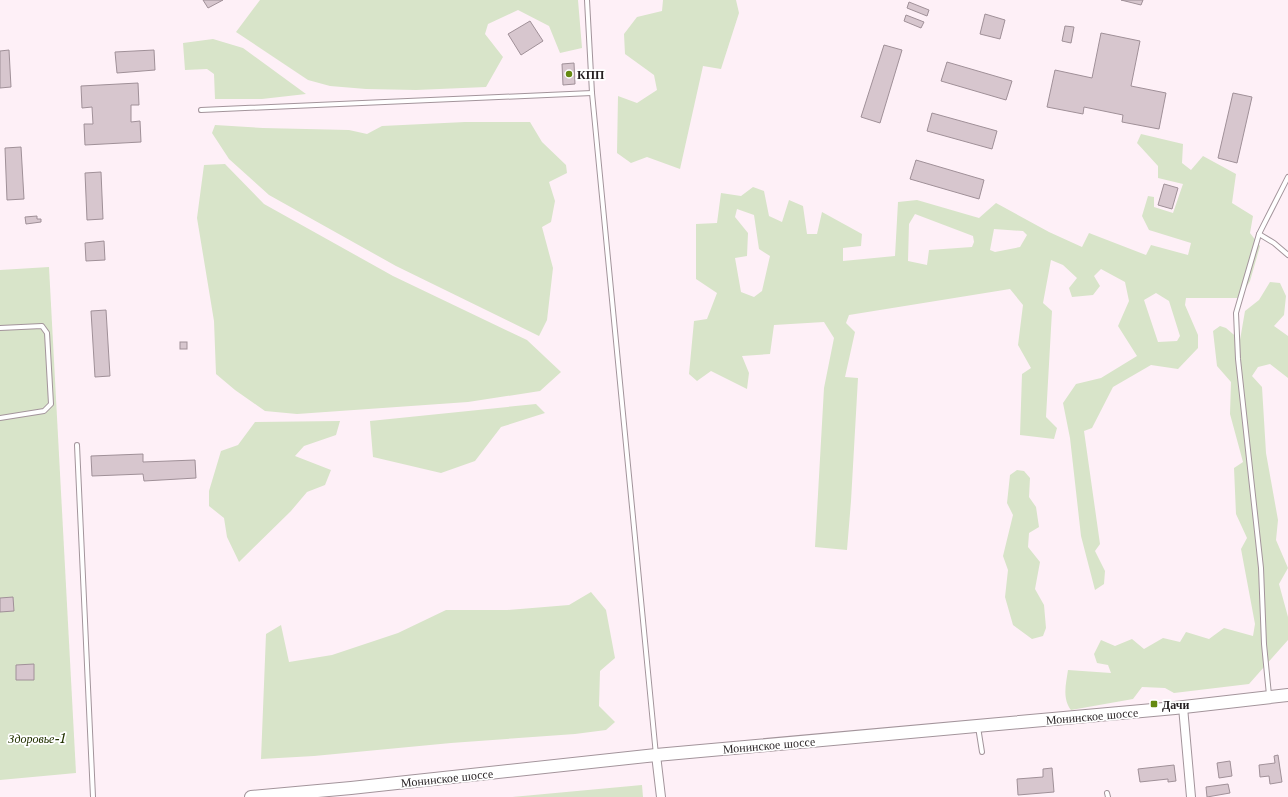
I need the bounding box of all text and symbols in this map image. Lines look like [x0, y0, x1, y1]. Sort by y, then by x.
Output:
place label: КПП [577, 67, 605, 82]
marker: КПП [564, 69, 574, 79]
place label: Дачи [1162, 697, 1190, 712]
marker: Дачи [1149, 699, 1159, 709]
street label: Монинское шоссе [1045, 704, 1139, 728]
park label: Здоровье-1 [8, 731, 66, 746]
street label: Монинское шоссе [722, 733, 816, 757]
street label: Монинское шоссе [400, 766, 494, 790]

